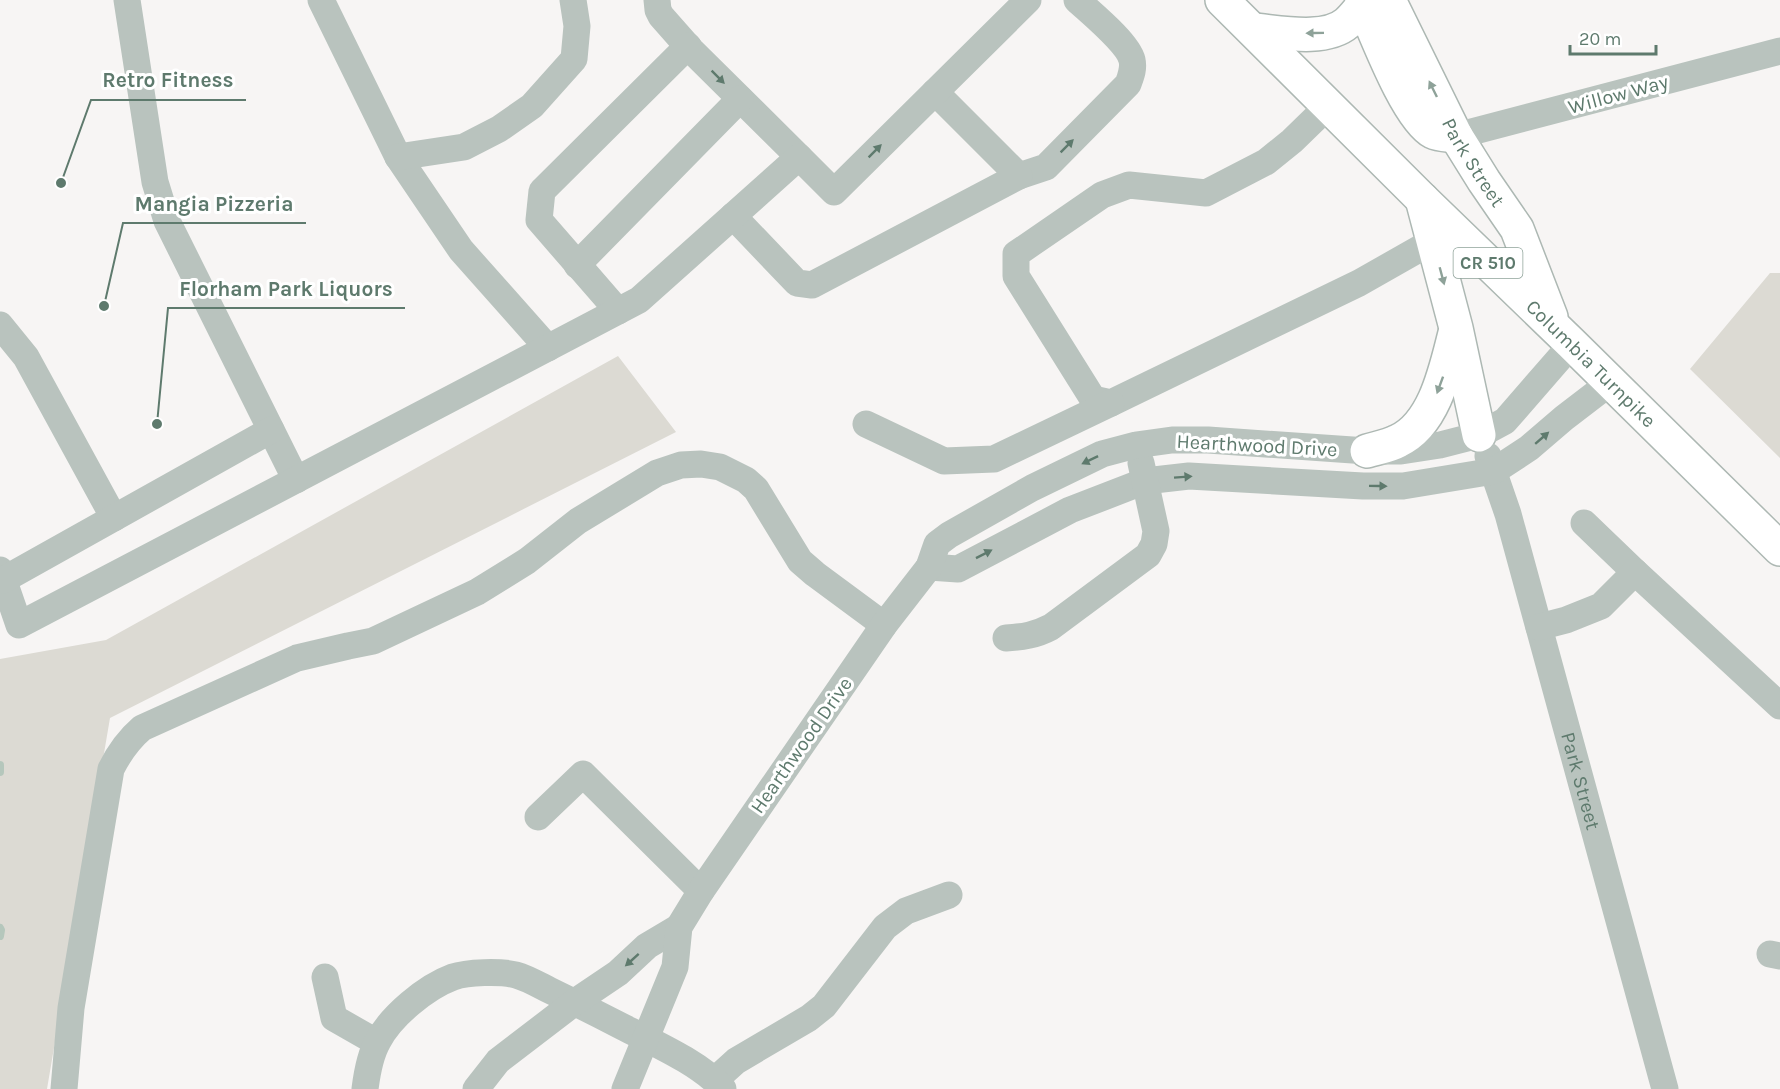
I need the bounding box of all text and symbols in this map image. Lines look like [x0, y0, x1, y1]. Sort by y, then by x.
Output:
scale bar [1570, 18, 1656, 56]
text: 20 m [1579, 28, 1621, 50]
one-way arrow [1306, 29, 1325, 38]
callout: Retro Fitness [91, 61, 246, 100]
text: Retro Fitness [102, 68, 234, 92]
one-way arrow [711, 70, 725, 84]
street label: Willow Way [1566, 70, 1671, 119]
one-way arrow [1428, 81, 1437, 98]
street label: Park Street [1437, 114, 1510, 212]
one-way arrow [1059, 139, 1073, 153]
one-way arrow [868, 145, 882, 159]
callout: Mangia Pizzeria [123, 184, 306, 223]
text: Mangia Pizzeria [135, 192, 293, 216]
road number: CR 510 [1454, 248, 1522, 278]
one-way arrow [1438, 267, 1448, 285]
callout: Florham Park Liquors [168, 269, 405, 308]
text: Florham Park Liquors [179, 277, 393, 302]
street label: Columbia Turnpike [1521, 295, 1661, 432]
one-way arrow [1435, 376, 1445, 394]
street label: Hearthwood Drive [1176, 430, 1338, 461]
one-way arrow [1534, 431, 1550, 444]
one-way arrow [1081, 455, 1098, 464]
one-way arrow [1174, 472, 1193, 482]
one-way arrow [1369, 481, 1388, 491]
one-way arrow [975, 549, 992, 559]
street label: Hearthwood Drive [746, 673, 857, 818]
street label: Park Street [1556, 730, 1605, 833]
one-way arrow [625, 953, 639, 967]

